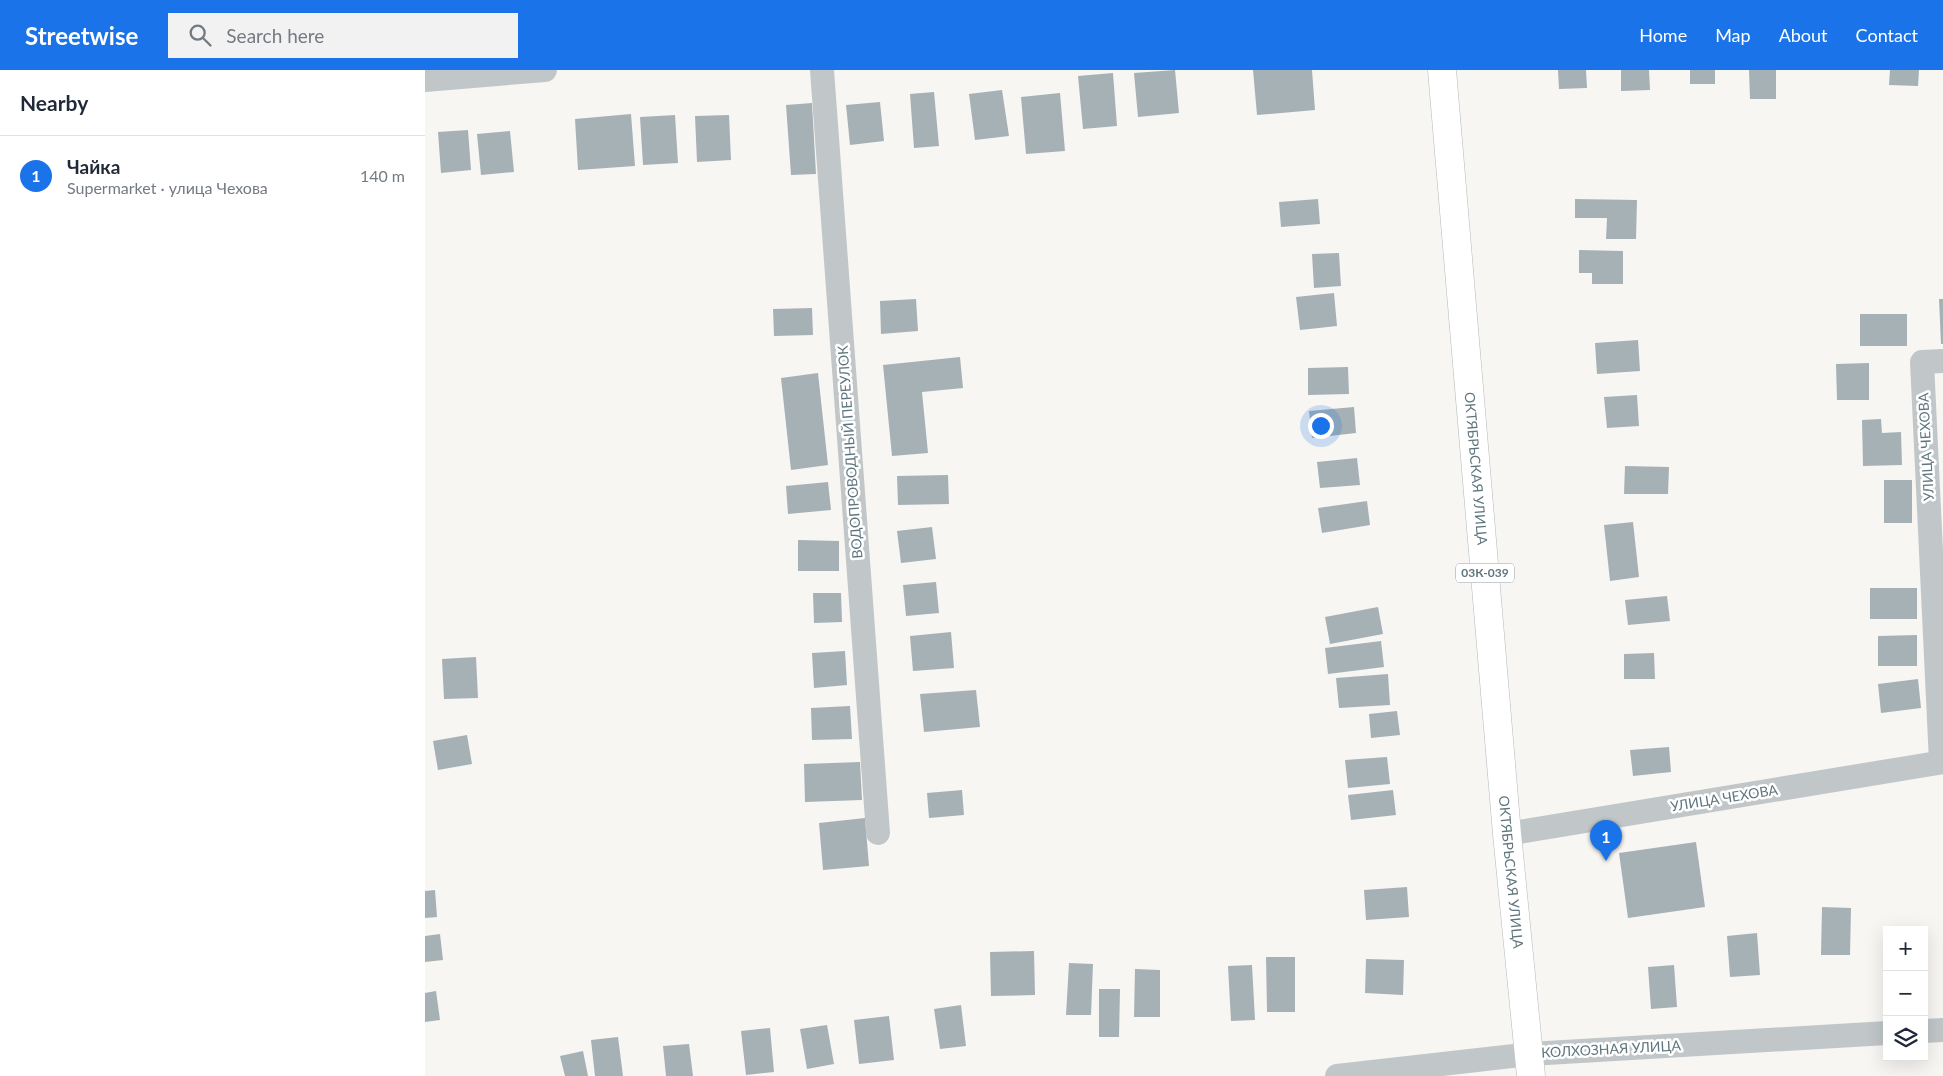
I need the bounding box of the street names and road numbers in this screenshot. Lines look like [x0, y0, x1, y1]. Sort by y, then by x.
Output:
street label: ВОДОПРОВОДНЫЙ ПЕРЕУЛОК [834, 344, 865, 559]
street label: ОКТЯБРЬСКАЯ УЛИЦА [1461, 391, 1491, 546]
street label: УЛИЦА ЧЕХОВА [1914, 392, 1937, 502]
road number: 03К-039 [1456, 563, 1514, 582]
street label: УЛИЦА ЧЕХОВА [1669, 781, 1779, 814]
street label: ОКТЯБРЬСКАЯ УЛИЦА [1496, 795, 1527, 950]
street label: КОЛХОЗНАЯ УЛИЦА [1541, 1036, 1682, 1061]

